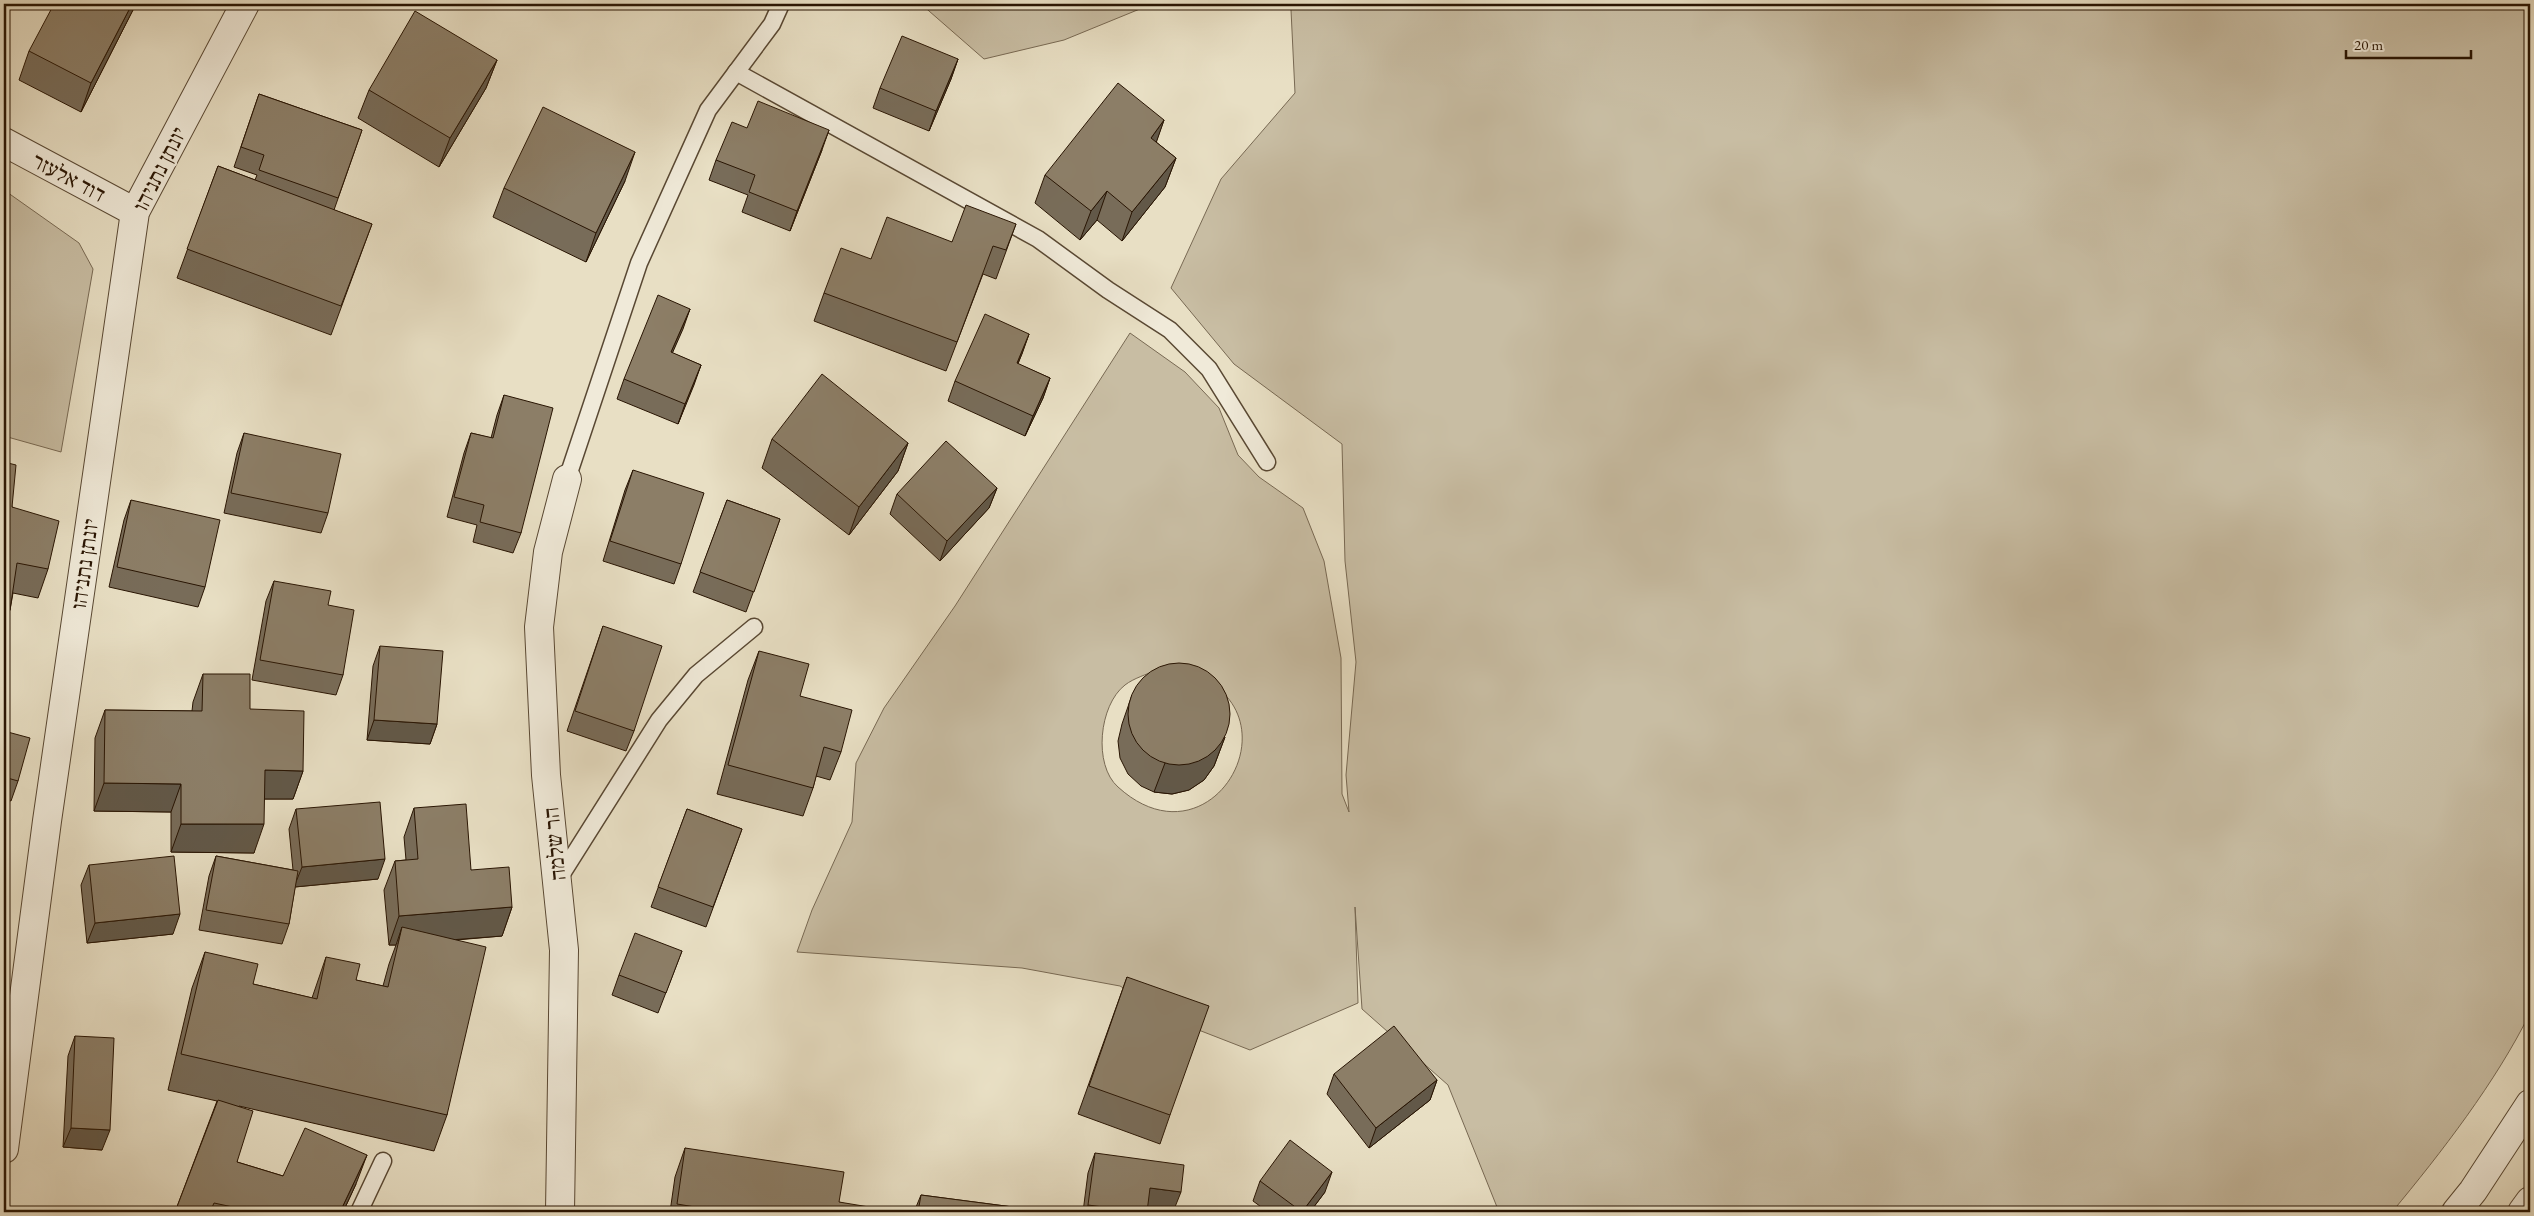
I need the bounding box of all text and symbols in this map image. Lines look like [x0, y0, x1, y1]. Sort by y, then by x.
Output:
scale bar [2346, 28, 2472, 60]
text: 20 m [2354, 35, 2383, 54]
street label: יונתן נתניהו [126, 122, 193, 217]
street label: דוד אלעזר [27, 146, 111, 209]
street label: יונתן נתניהו [64, 517, 105, 611]
street label: הר שלמה [536, 806, 573, 882]

